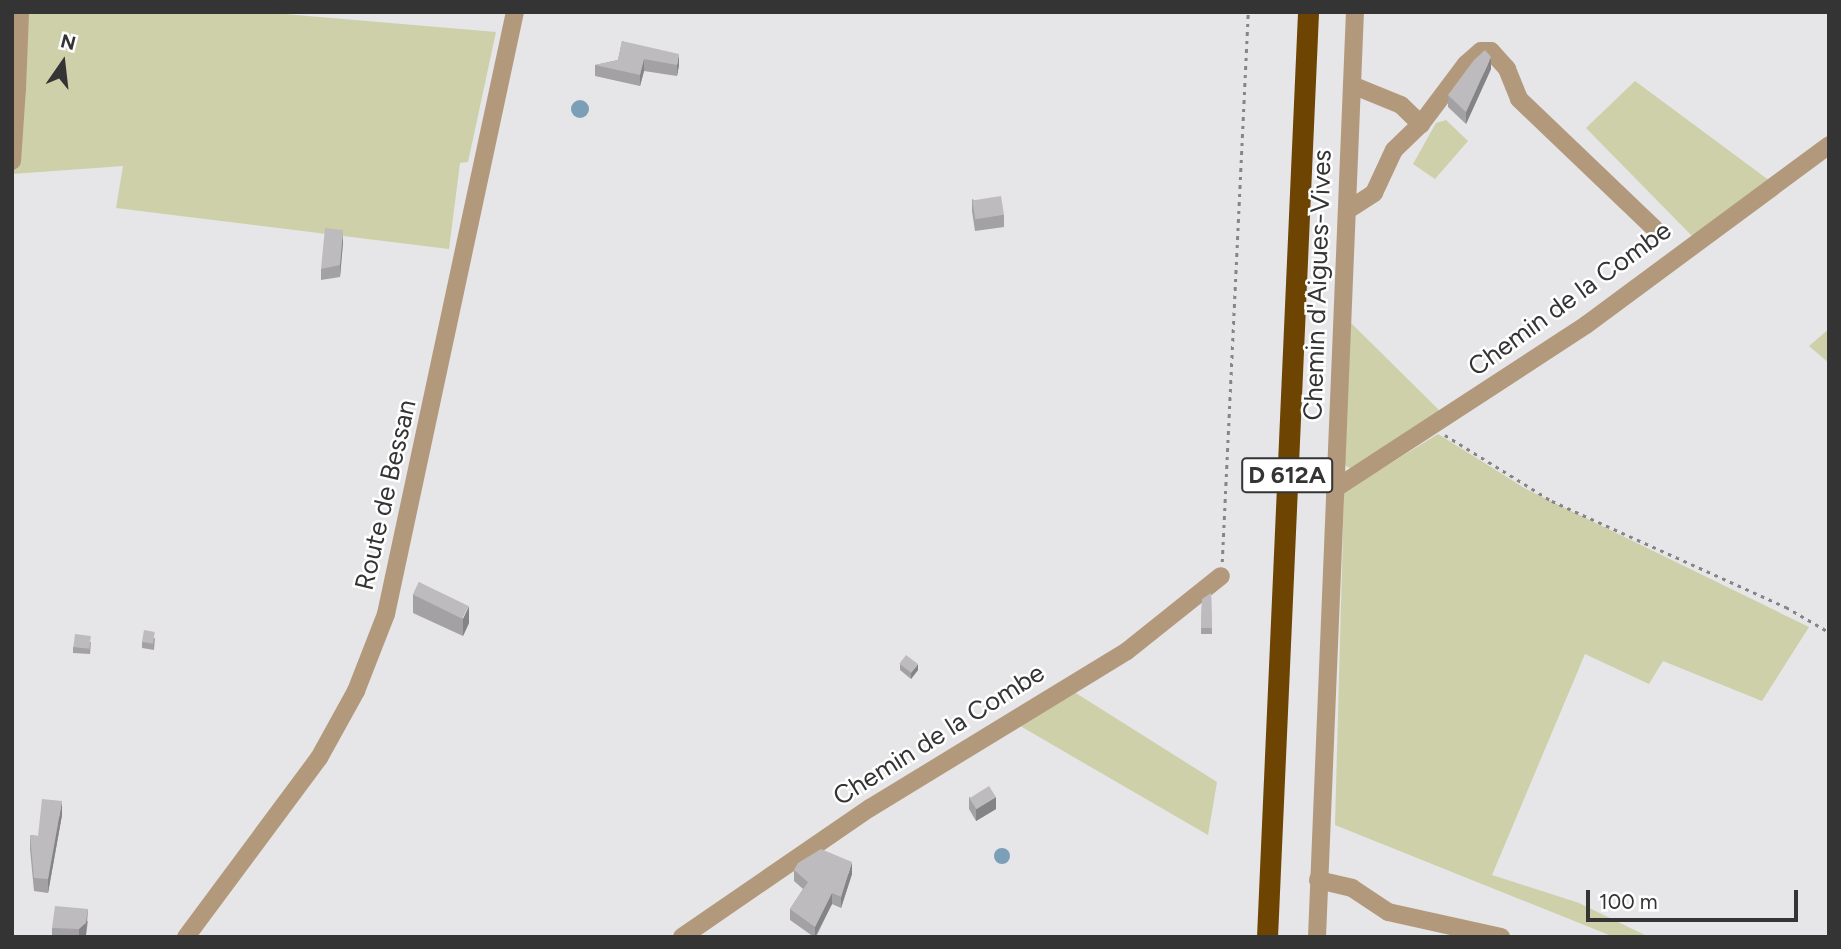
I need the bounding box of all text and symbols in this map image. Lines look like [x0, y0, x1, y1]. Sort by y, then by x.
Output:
north arrow [28, 28, 98, 98]
text: N [58, 29, 78, 55]
street label: Chemin d'Aigues-Vives [1298, 149, 1338, 421]
street label: Chemin de la Combe [1462, 215, 1678, 383]
street label: Route de Bessan [349, 397, 423, 593]
road number: D 612A [1240, 454, 1334, 496]
street label: Chemin de la Combe [828, 657, 1050, 813]
scale bar [1589, 876, 1801, 920]
text: 100 m [1599, 889, 1658, 914]

